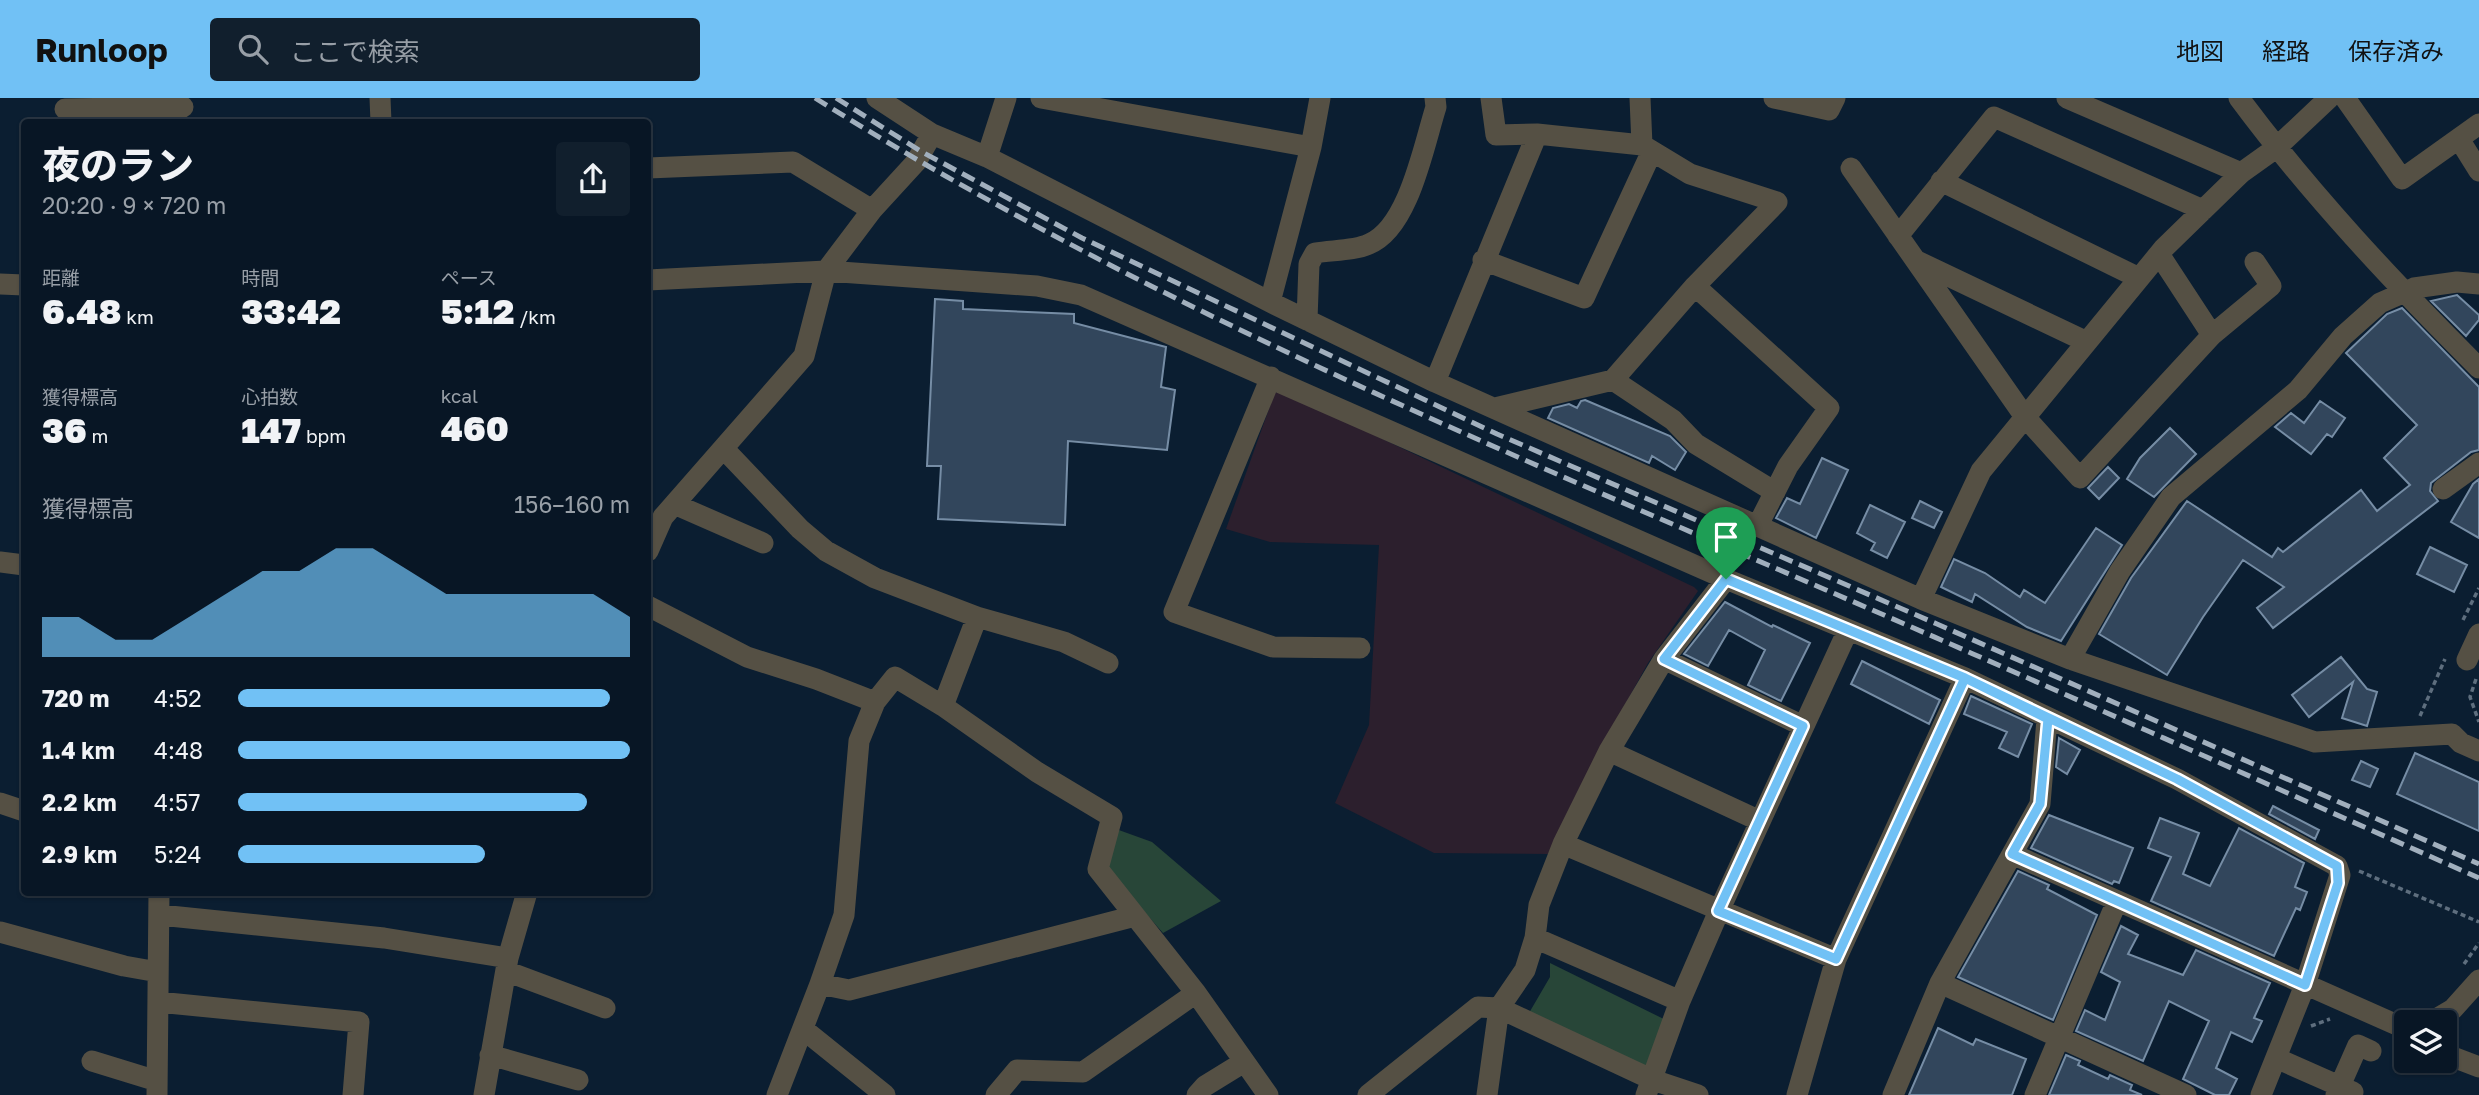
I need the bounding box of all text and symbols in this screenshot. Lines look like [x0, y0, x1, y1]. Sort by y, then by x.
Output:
search box [210, 18, 700, 81]
text: Runloop [35, 30, 168, 69]
icon: search [234, 30, 272, 68]
text: ここで検索 [290, 36, 420, 67]
text: 地図 [2176, 36, 2224, 65]
text: 経路 [2262, 36, 2310, 65]
text: 保存済み [2348, 36, 2444, 65]
text: 夜のラン [42, 142, 194, 187]
button: share [556, 142, 630, 216]
text: 20:20 · 9 × 720 m [42, 191, 226, 219]
text: 距離 [42, 266, 80, 289]
text: 時間 [241, 266, 279, 289]
text: ペース [441, 266, 497, 289]
text: 6.48 [42, 290, 121, 332]
text: 33:42 [241, 290, 341, 332]
text: 5:12 [441, 290, 514, 332]
text: km [121, 305, 154, 328]
text: /km [514, 305, 556, 328]
text: kcal [441, 384, 478, 407]
text: 獲得標高 [42, 385, 118, 408]
text: 心拍数 [241, 385, 298, 408]
text: 460 [441, 407, 509, 449]
text: 36 [42, 409, 87, 451]
text: 147 [241, 409, 301, 451]
text: m [87, 424, 108, 447]
text: bpm [301, 424, 346, 447]
text: 156–160 m [514, 490, 630, 518]
text: 獲得標高 [42, 494, 134, 522]
pin [1696, 507, 1756, 579]
icon: arrive [1707, 518, 1745, 556]
text: 720 m [42, 684, 109, 712]
text: 4:52 [154, 684, 202, 712]
text: 1.4 km [42, 736, 115, 764]
text: 4:48 [154, 736, 203, 764]
text: 2.2 km [42, 788, 117, 816]
text: 4:57 [154, 788, 200, 816]
text: 2.9 km [42, 840, 117, 868]
text: 5:24 [154, 840, 202, 868]
map controls [2394, 1010, 2457, 1073]
button: layers [2394, 1010, 2457, 1073]

